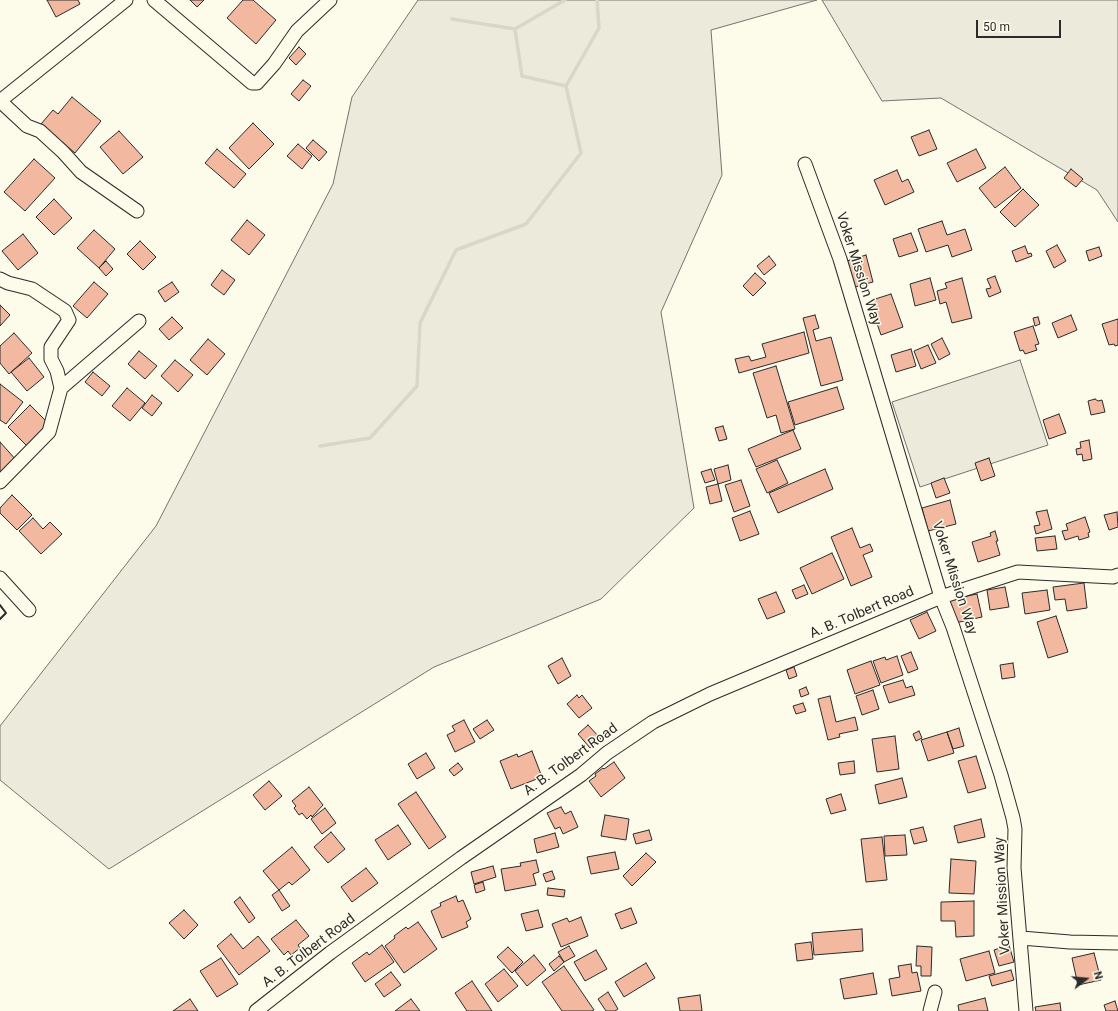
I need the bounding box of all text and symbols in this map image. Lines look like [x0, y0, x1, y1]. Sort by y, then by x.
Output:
scale bar [978, 12, 1063, 38]
text: 50 m [983, 20, 1010, 34]
street label: Voker Mission Way [832, 210, 884, 328]
street label: Voker Mission Way [928, 519, 980, 637]
street label: A. B. Tolbert Road [807, 583, 917, 643]
street label: A. B. Tolbert Road [521, 720, 621, 800]
street label: Voker Mission Way [992, 837, 1014, 955]
street label: A. B. Tolbert Road [259, 911, 359, 991]
north arrow [1066, 959, 1106, 999]
text: N [1091, 970, 1105, 981]

